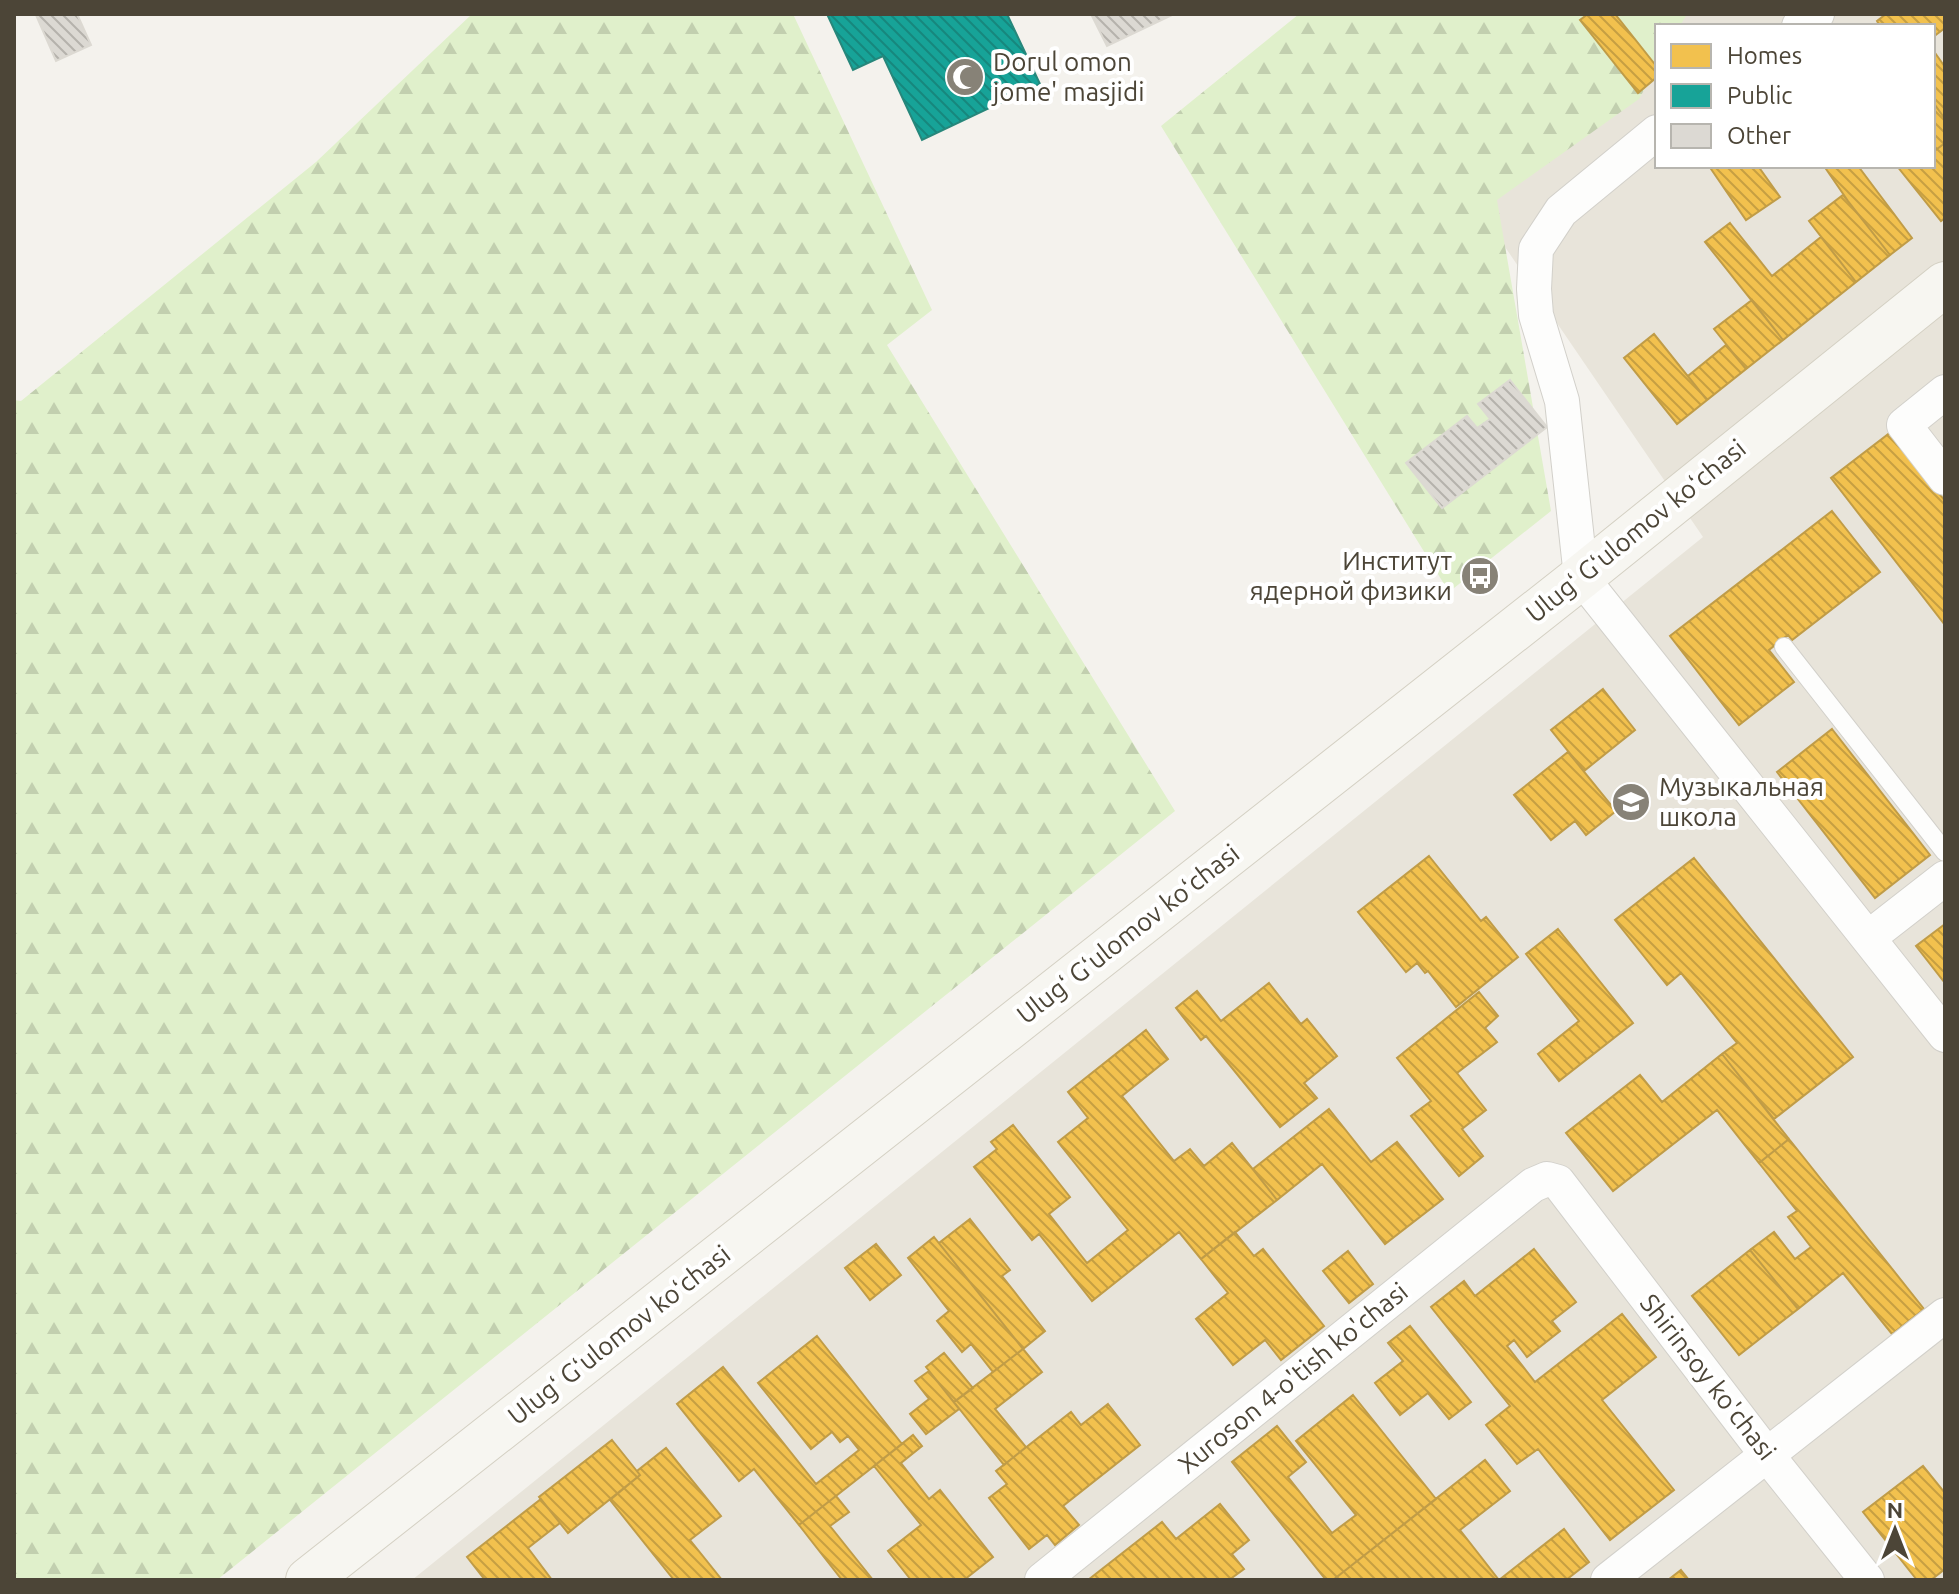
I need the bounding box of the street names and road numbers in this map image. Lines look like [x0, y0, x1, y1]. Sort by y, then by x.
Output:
street label: Ulugʻ Gʻulomov koʻchasi [1520, 433, 1751, 628]
street label: Ulugʻ Gʻulomov koʻchasi [1011, 838, 1244, 1029]
street label: Ulugʻ Gʻulomov koʻchasi [502, 1239, 735, 1430]
street label: Xuroson 4-o'tish ko'chasi [1172, 1276, 1413, 1479]
street label: Shirinsoy ko'chasi [1635, 1288, 1782, 1465]

